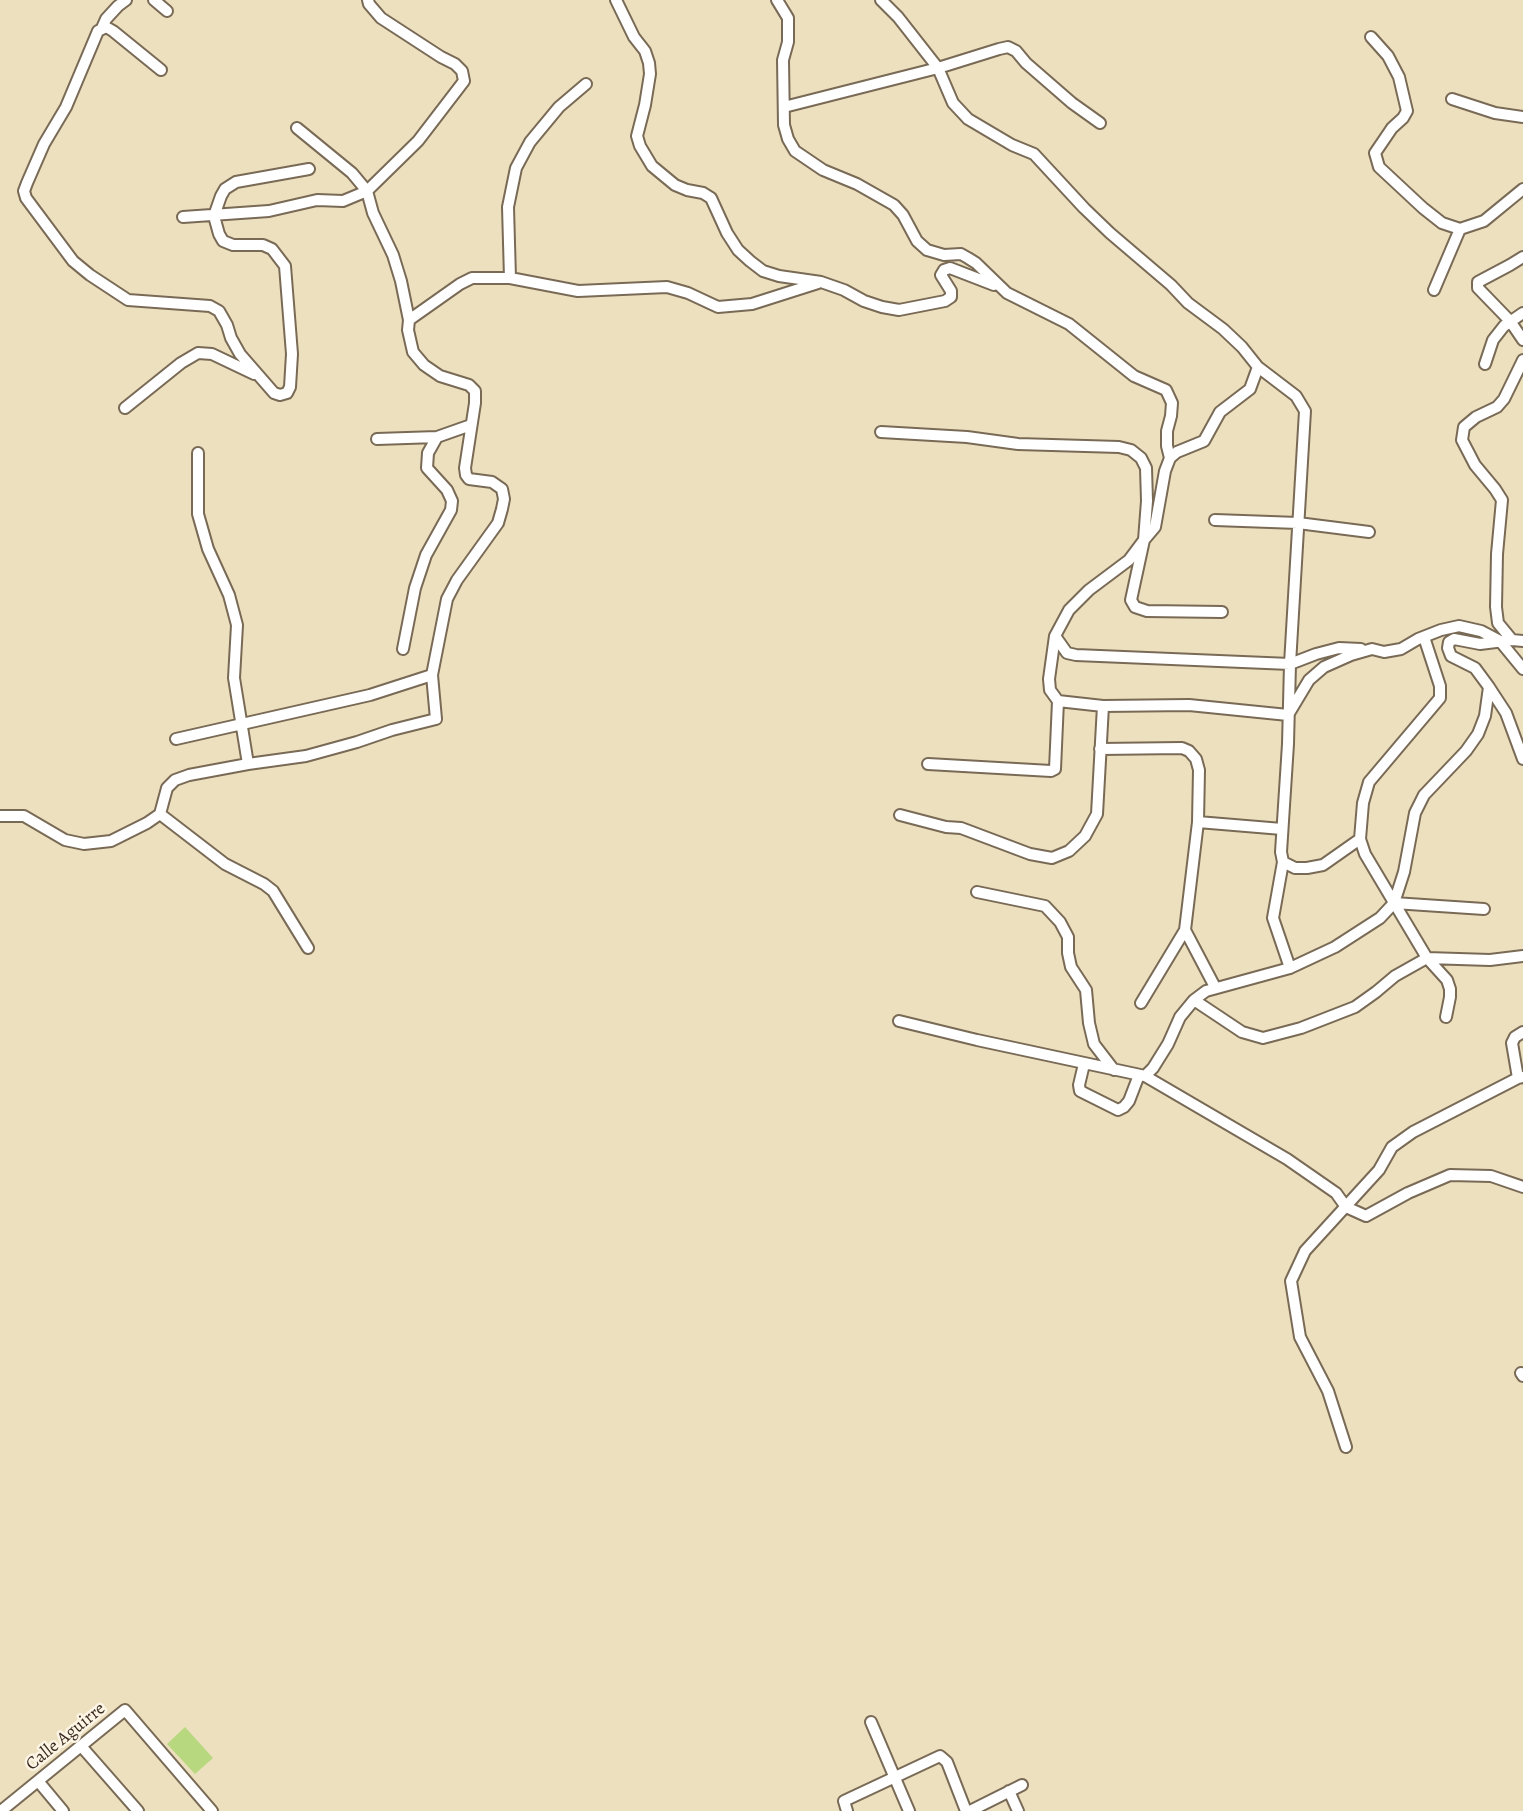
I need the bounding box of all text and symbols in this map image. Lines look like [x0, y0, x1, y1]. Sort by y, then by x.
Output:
street label: Calle Aguirre [22, 1698, 110, 1776]

